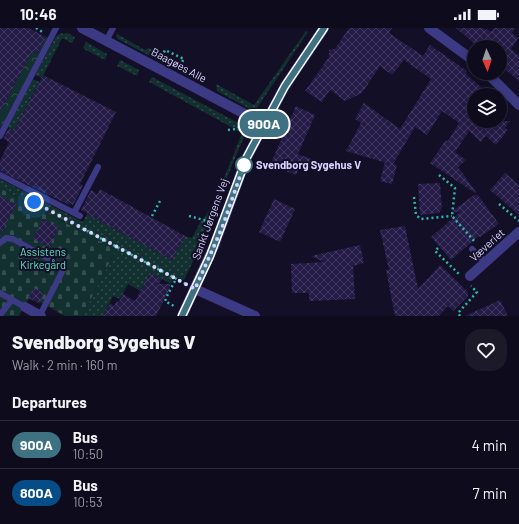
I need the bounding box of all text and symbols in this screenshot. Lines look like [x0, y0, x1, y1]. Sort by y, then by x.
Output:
text: 10:46 [20, 5, 56, 23]
north arrow [467, 40, 507, 80]
map controls [467, 40, 507, 128]
street label: Baagøes Alle [149, 45, 209, 85]
button: layers [467, 88, 507, 128]
line badge: 900A [236, 111, 292, 137]
text: 900A [248, 115, 280, 132]
marker: Svendborg Sygehus V [235, 156, 253, 174]
place label: Svendborg Sygehus V [256, 158, 361, 171]
street label: Sankt Jørgens Vej [189, 177, 230, 261]
your location [24, 192, 44, 212]
street label: Væveriet [467, 226, 507, 264]
park label: Assistens Kirkegård [20, 245, 66, 271]
button: heart [465, 329, 507, 371]
text: Svendborg Sygehus V [12, 330, 196, 353]
text: Walk · 2 min · 160 m [12, 357, 117, 373]
text: Departures [12, 393, 87, 411]
text: Bus [73, 428, 98, 446]
text: 900A [20, 436, 53, 453]
text: 4 min [471, 436, 507, 454]
text: 10:50 [73, 446, 103, 462]
text: Bus [73, 476, 98, 494]
text: 800A [20, 484, 53, 501]
text: 7 min [473, 484, 507, 502]
text: 10:53 [73, 494, 103, 510]

